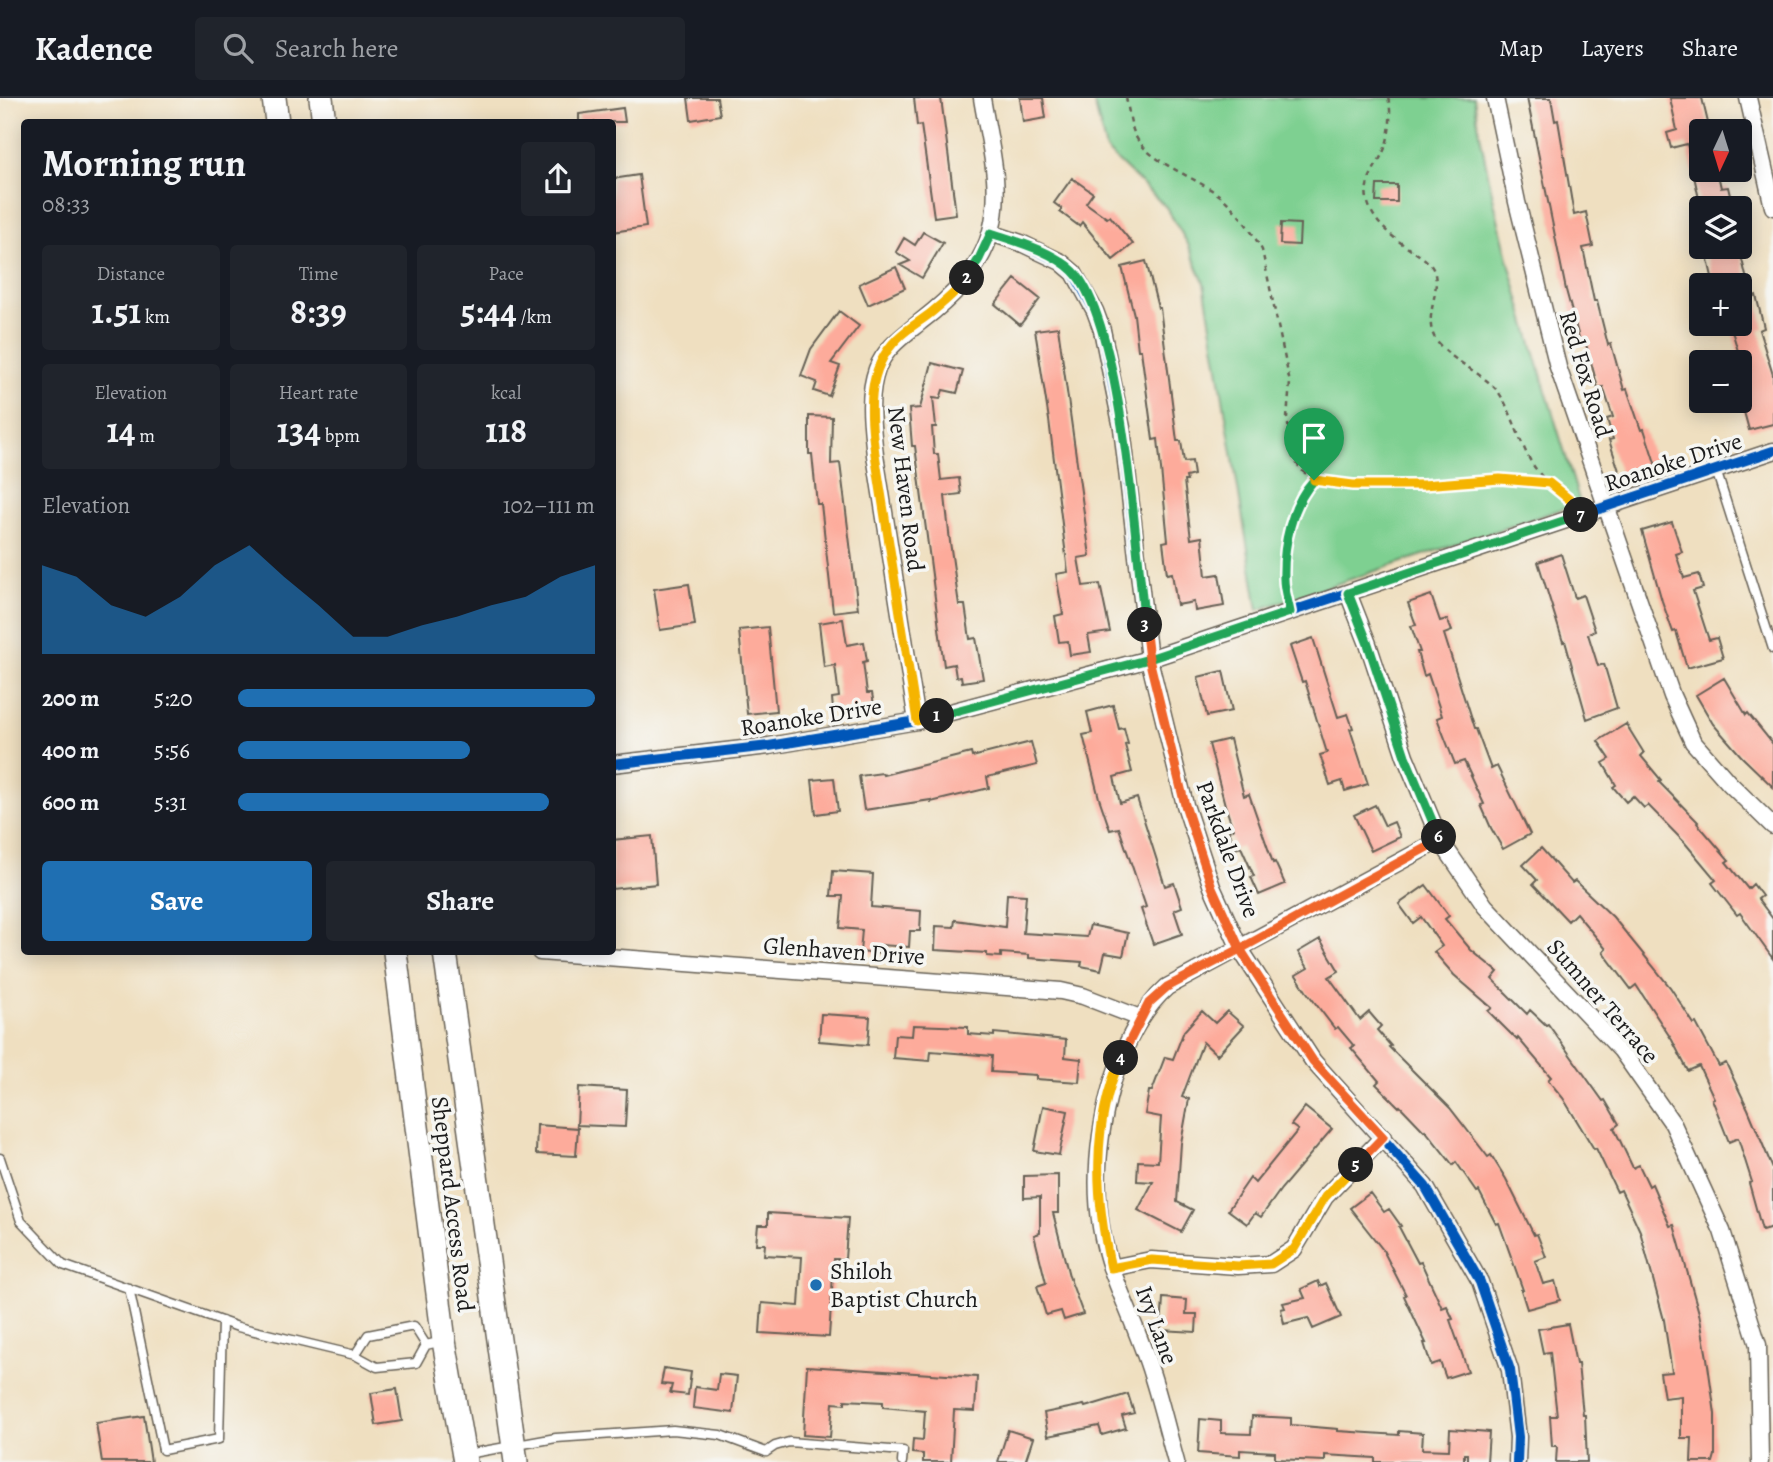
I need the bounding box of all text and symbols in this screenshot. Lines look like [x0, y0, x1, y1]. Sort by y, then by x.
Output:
search box [195, 17, 685, 80]
text: Kadence [35, 26, 153, 71]
icon: search [219, 29, 257, 67]
text: Search here [275, 31, 398, 66]
text: Map [1499, 32, 1543, 64]
text: Layers [1581, 32, 1644, 64]
text: Share [1682, 32, 1738, 64]
north arrow [1689, 119, 1752, 182]
map controls [1689, 119, 1752, 413]
text: Morning run [42, 137, 246, 189]
button: share [521, 142, 595, 216]
text: 08:33 [42, 189, 90, 220]
button: layers [1689, 196, 1752, 259]
pin: 2 [950, 260, 984, 296]
text: Distance [97, 261, 165, 287]
text: Time [299, 261, 338, 287]
text: Pace [489, 261, 524, 287]
text: 2 [962, 264, 971, 290]
button: + [1689, 273, 1752, 336]
text: 1.51 [92, 287, 141, 335]
text: 8:39 [290, 287, 347, 335]
text: 5:44 [460, 287, 517, 335]
text: km [141, 304, 170, 330]
text: /km [517, 304, 552, 330]
street label: Red Fox Road [1552, 307, 1621, 441]
button: − [1689, 350, 1752, 413]
text: Elevation [94, 380, 167, 406]
text: Heart rate [279, 380, 358, 406]
text: kcal [491, 380, 521, 406]
street label: New Haven Road [880, 404, 932, 574]
text: 14 [107, 406, 136, 454]
text: 134 [277, 406, 321, 454]
text: 118 [485, 406, 527, 454]
pin [1284, 408, 1344, 480]
icon: arrive [1295, 419, 1333, 457]
text: m [136, 423, 155, 449]
text: bpm [321, 423, 360, 449]
street label: Roanoke Drive [1600, 425, 1746, 499]
text: Elevation [42, 490, 130, 521]
text: 102–111 m [503, 490, 595, 521]
pin: 7 [1564, 498, 1598, 532]
text: 7 [1576, 501, 1585, 527]
pin: 3 [1128, 608, 1162, 642]
text: 3 [1140, 611, 1149, 637]
text: 200 m [42, 683, 100, 714]
text: 5:20 [154, 683, 193, 714]
street label: Roanoke Drive [738, 690, 884, 744]
pin: 1 [920, 698, 954, 734]
text: 1 [933, 702, 940, 728]
text: 400 m [42, 735, 99, 766]
text: 5:56 [154, 735, 190, 766]
street label: Parkdale Drive [1188, 776, 1268, 922]
text: 600 m [42, 787, 99, 818]
text: 5:31 [154, 787, 187, 818]
pin: 6 [1422, 820, 1456, 854]
text: 6 [1434, 823, 1443, 849]
button: Save [42, 861, 312, 941]
button: Share [326, 861, 595, 941]
street label: Glenhaven Drive [762, 929, 926, 973]
street label: Sumner Terrace [1540, 932, 1666, 1070]
pin: 4 [1104, 1040, 1138, 1076]
text: 4 [1116, 1044, 1125, 1070]
street label: Sheppard Access Road [424, 1094, 482, 1314]
pin: 5 [1338, 1148, 1374, 1182]
text: 5 [1351, 1151, 1360, 1177]
place label: Shiloh Baptist Church [830, 1255, 978, 1315]
marker: Shiloh Baptist Church [808, 1277, 824, 1293]
street label: Ivy Lane [1128, 1281, 1186, 1369]

